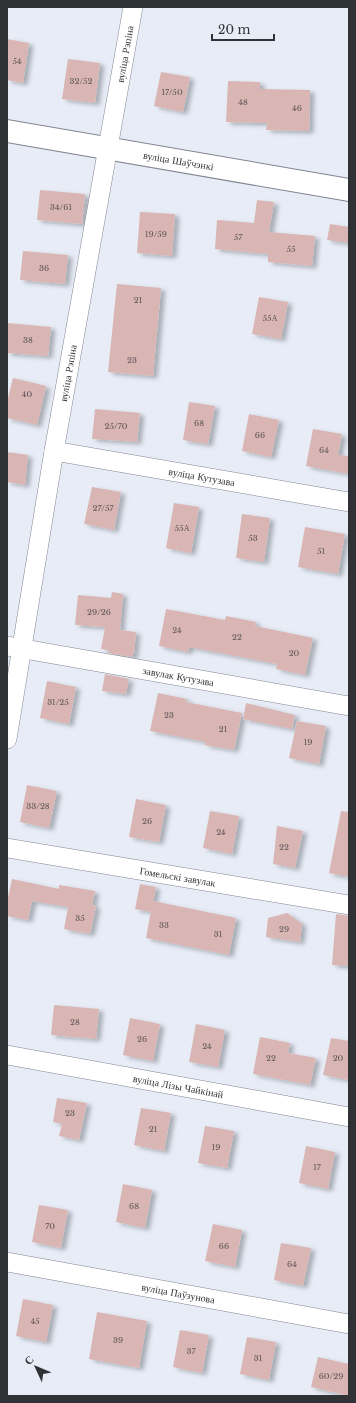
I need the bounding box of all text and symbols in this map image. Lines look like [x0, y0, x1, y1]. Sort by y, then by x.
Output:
scale bar [212, 16, 274, 42]
text: 20 m [218, 22, 250, 37]
street label: вуліца Рэпіна [113, 24, 136, 83]
house number: 54 [12, 56, 22, 66]
house number: 32/52 [70, 76, 93, 86]
house number: 17/50 [161, 87, 183, 97]
house number: 48 [238, 97, 248, 107]
house number: 46 [292, 103, 302, 113]
street label: вуліца Шаўчэнкі [142, 148, 215, 173]
house number: 34/61 [50, 202, 72, 212]
house number: 19/59 [145, 229, 167, 239]
house number: 57 [234, 232, 243, 242]
house number: 55 [286, 244, 296, 254]
house number: 36 [39, 263, 49, 273]
house number: 21 [134, 295, 143, 305]
house number: 55А [263, 313, 278, 323]
house number: 38 [23, 335, 33, 345]
street label: вуліца Рэпіна [56, 343, 79, 402]
house number: 23 [127, 355, 137, 365]
house number: 40 [22, 389, 32, 399]
house number: 68 [194, 418, 204, 428]
house number: 25/70 [105, 421, 128, 431]
house number: 66 [255, 430, 265, 440]
house number: 64 [319, 445, 329, 455]
street label: вуліца Кутузава [168, 464, 236, 489]
house number: 27/57 [93, 503, 114, 513]
house number: 55А [175, 523, 190, 533]
house number: 53 [248, 533, 258, 543]
house number: 51 [317, 546, 325, 556]
house number: 29/26 [87, 607, 111, 617]
house number: 24 [172, 625, 182, 635]
house number: 22 [232, 632, 242, 642]
house number: 20 [289, 648, 300, 658]
street label: завулак Кутузава [142, 663, 216, 689]
house number: 31/25 [47, 697, 69, 707]
house number: 23 [164, 710, 174, 720]
house number: 21 [219, 724, 228, 734]
house number: 19 [304, 737, 312, 747]
house number: 33/28 [26, 801, 50, 811]
house number: 26 [142, 816, 152, 826]
house number: 24 [216, 827, 226, 837]
house number: 22 [279, 842, 289, 852]
street label: Гомельскі завулак [139, 864, 217, 889]
house number: 35 [75, 913, 85, 923]
house number: 33 [159, 920, 169, 930]
house number: 29 [279, 924, 289, 934]
house number: 31 [214, 929, 223, 939]
house number: 28 [70, 1017, 80, 1027]
house number: 26 [137, 1034, 147, 1044]
house number: 24 [202, 1041, 212, 1051]
house number: 22 [266, 1053, 276, 1063]
house number: 20 [333, 1053, 344, 1063]
street label: вуліца Лізы Чайкінай [132, 1071, 225, 1101]
house number: 23 [65, 1108, 75, 1118]
house number: 21 [149, 1124, 158, 1134]
house number: 19 [212, 1142, 220, 1152]
house number: 17 [313, 1162, 322, 1172]
house number: 68 [129, 1201, 139, 1211]
house number: 70 [45, 1221, 55, 1231]
house number: 66 [219, 1241, 229, 1251]
house number: 64 [287, 1259, 297, 1269]
street label: вуліца Паўзунова [141, 1280, 216, 1306]
house number: 45 [30, 1316, 40, 1326]
house number: 39 [113, 1335, 123, 1345]
house number: 37 [187, 1346, 196, 1356]
north arrow [16, 1347, 56, 1387]
text: С [21, 1352, 37, 1368]
house number: 31 [254, 1353, 263, 1363]
house number: 60/29 [319, 1371, 343, 1381]

